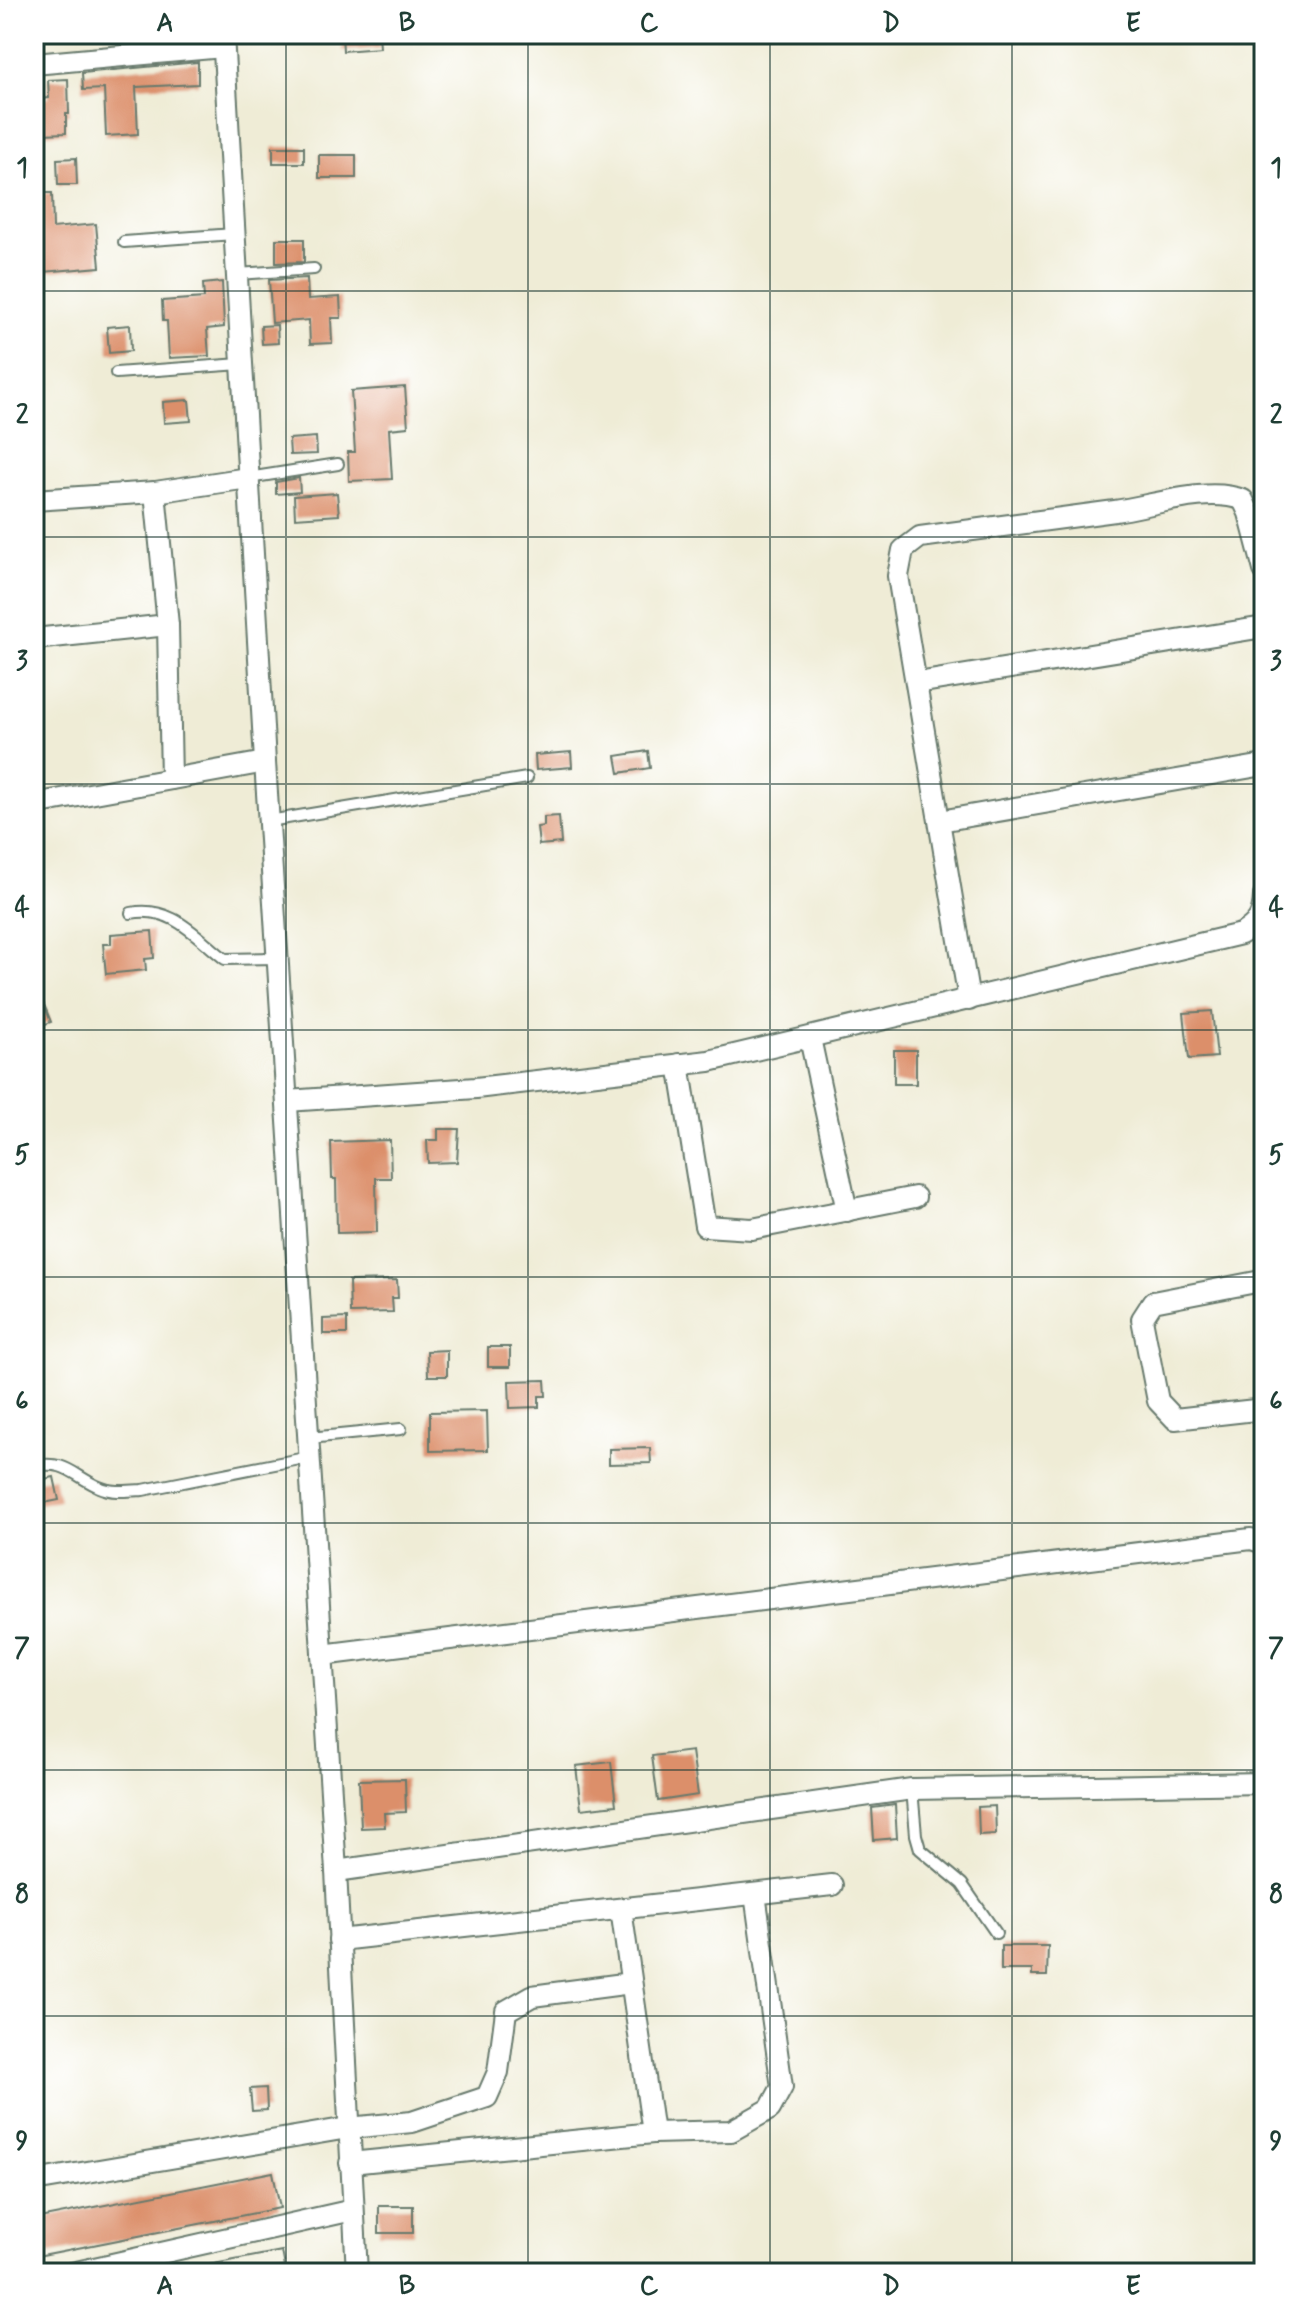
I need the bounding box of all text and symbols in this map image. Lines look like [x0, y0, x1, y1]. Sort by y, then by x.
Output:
text: A [156, 7, 174, 41]
text: B [399, 7, 415, 41]
text: C [640, 7, 659, 41]
text: D [882, 7, 900, 41]
text: E [1125, 7, 1141, 41]
text: 1 [16, 152, 28, 186]
text: 1 [1270, 152, 1282, 186]
text: 2 [16, 399, 29, 433]
text: 2 [1270, 399, 1283, 433]
text: 3 [16, 645, 28, 679]
text: 3 [1270, 645, 1282, 679]
text: 4 [14, 892, 30, 926]
text: 4 [1268, 892, 1284, 926]
text: 5 [14, 1139, 30, 1173]
text: 5 [1268, 1139, 1284, 1173]
text: 6 [15, 1385, 29, 1419]
text: 6 [1269, 1385, 1283, 1419]
text: 7 [14, 1632, 30, 1666]
text: 7 [1268, 1632, 1284, 1666]
text: 8 [15, 1878, 29, 1912]
text: 8 [1269, 1878, 1283, 1912]
text: 9 [16, 2125, 29, 2159]
text: 9 [1270, 2125, 1283, 2159]
text: A [156, 2270, 174, 2304]
text: B [399, 2270, 415, 2304]
text: C [640, 2270, 659, 2304]
text: D [882, 2270, 900, 2304]
text: E [1125, 2270, 1141, 2304]

